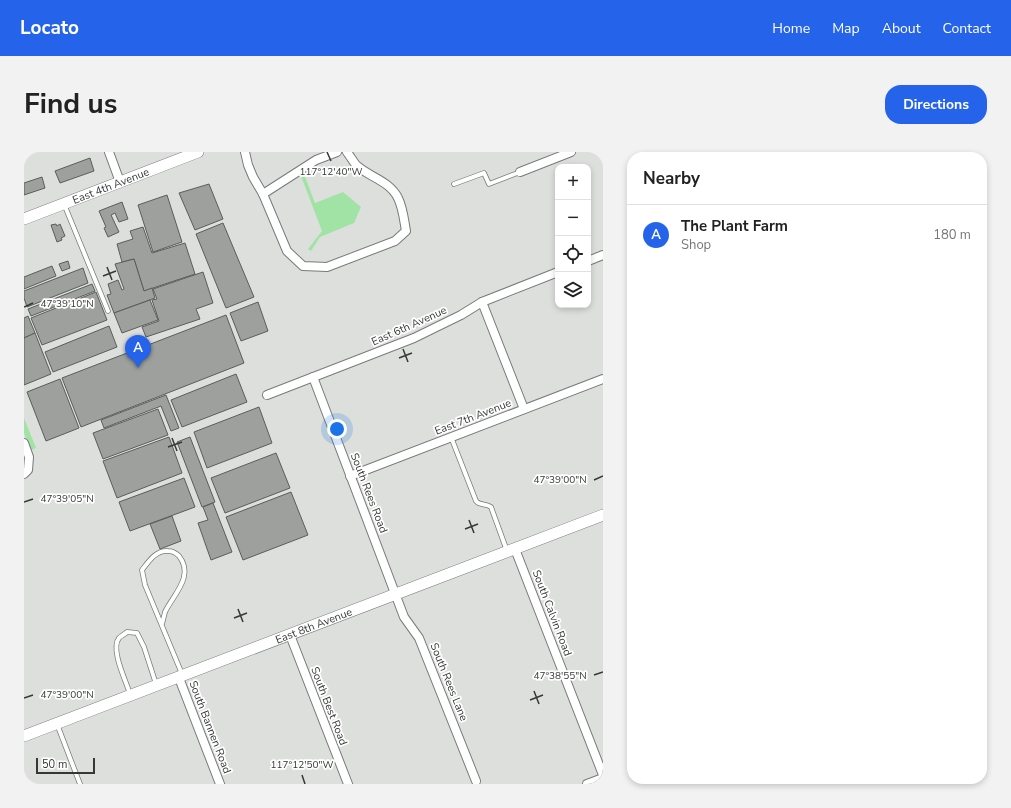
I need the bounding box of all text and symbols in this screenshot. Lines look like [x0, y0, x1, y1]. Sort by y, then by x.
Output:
text: Locato [20, 15, 79, 41]
text: Home [772, 19, 810, 38]
text: Map [832, 19, 860, 38]
text: About [882, 19, 921, 38]
text: Contact [943, 19, 991, 38]
text: Find us [24, 85, 118, 123]
button: Directions [885, 85, 987, 124]
street label: East 4th Avenue [70, 164, 151, 207]
map controls [555, 164, 591, 308]
button: + [555, 164, 591, 200]
text: 117°12'40"W [300, 165, 362, 179]
text: Nearby [643, 167, 700, 190]
button: − [555, 200, 591, 236]
text: The Plant Farm [681, 216, 788, 236]
text: A [651, 226, 661, 244]
text: 180 m [933, 226, 971, 244]
button: locate [555, 236, 591, 272]
text: Shop [681, 236, 711, 254]
button: layers [555, 272, 591, 308]
text: 47°39'10"N [40, 297, 94, 311]
street label: East 6th Avenue [369, 303, 449, 349]
pin: A [125, 335, 151, 368]
street label: East 7th Avenue [432, 395, 514, 439]
your location [327, 419, 347, 439]
street label: South Rees Road [347, 451, 391, 535]
text: 47°39'00"N [533, 473, 587, 487]
text: 47°39'05"N [40, 492, 94, 506]
street label: South Calvin Road [529, 568, 575, 658]
street label: East 8th Avenue [273, 604, 354, 647]
street label: South Rees Lane [427, 641, 472, 723]
street label: South Best Road [307, 665, 351, 747]
text: 47°38'55"N [533, 669, 587, 683]
street label: South Bannen Road [185, 678, 235, 776]
text: 47°39'00"N [40, 688, 94, 702]
scale bar [36, 756, 95, 775]
text: 50 m [42, 757, 67, 772]
text: 117°12'50"W [271, 758, 333, 772]

